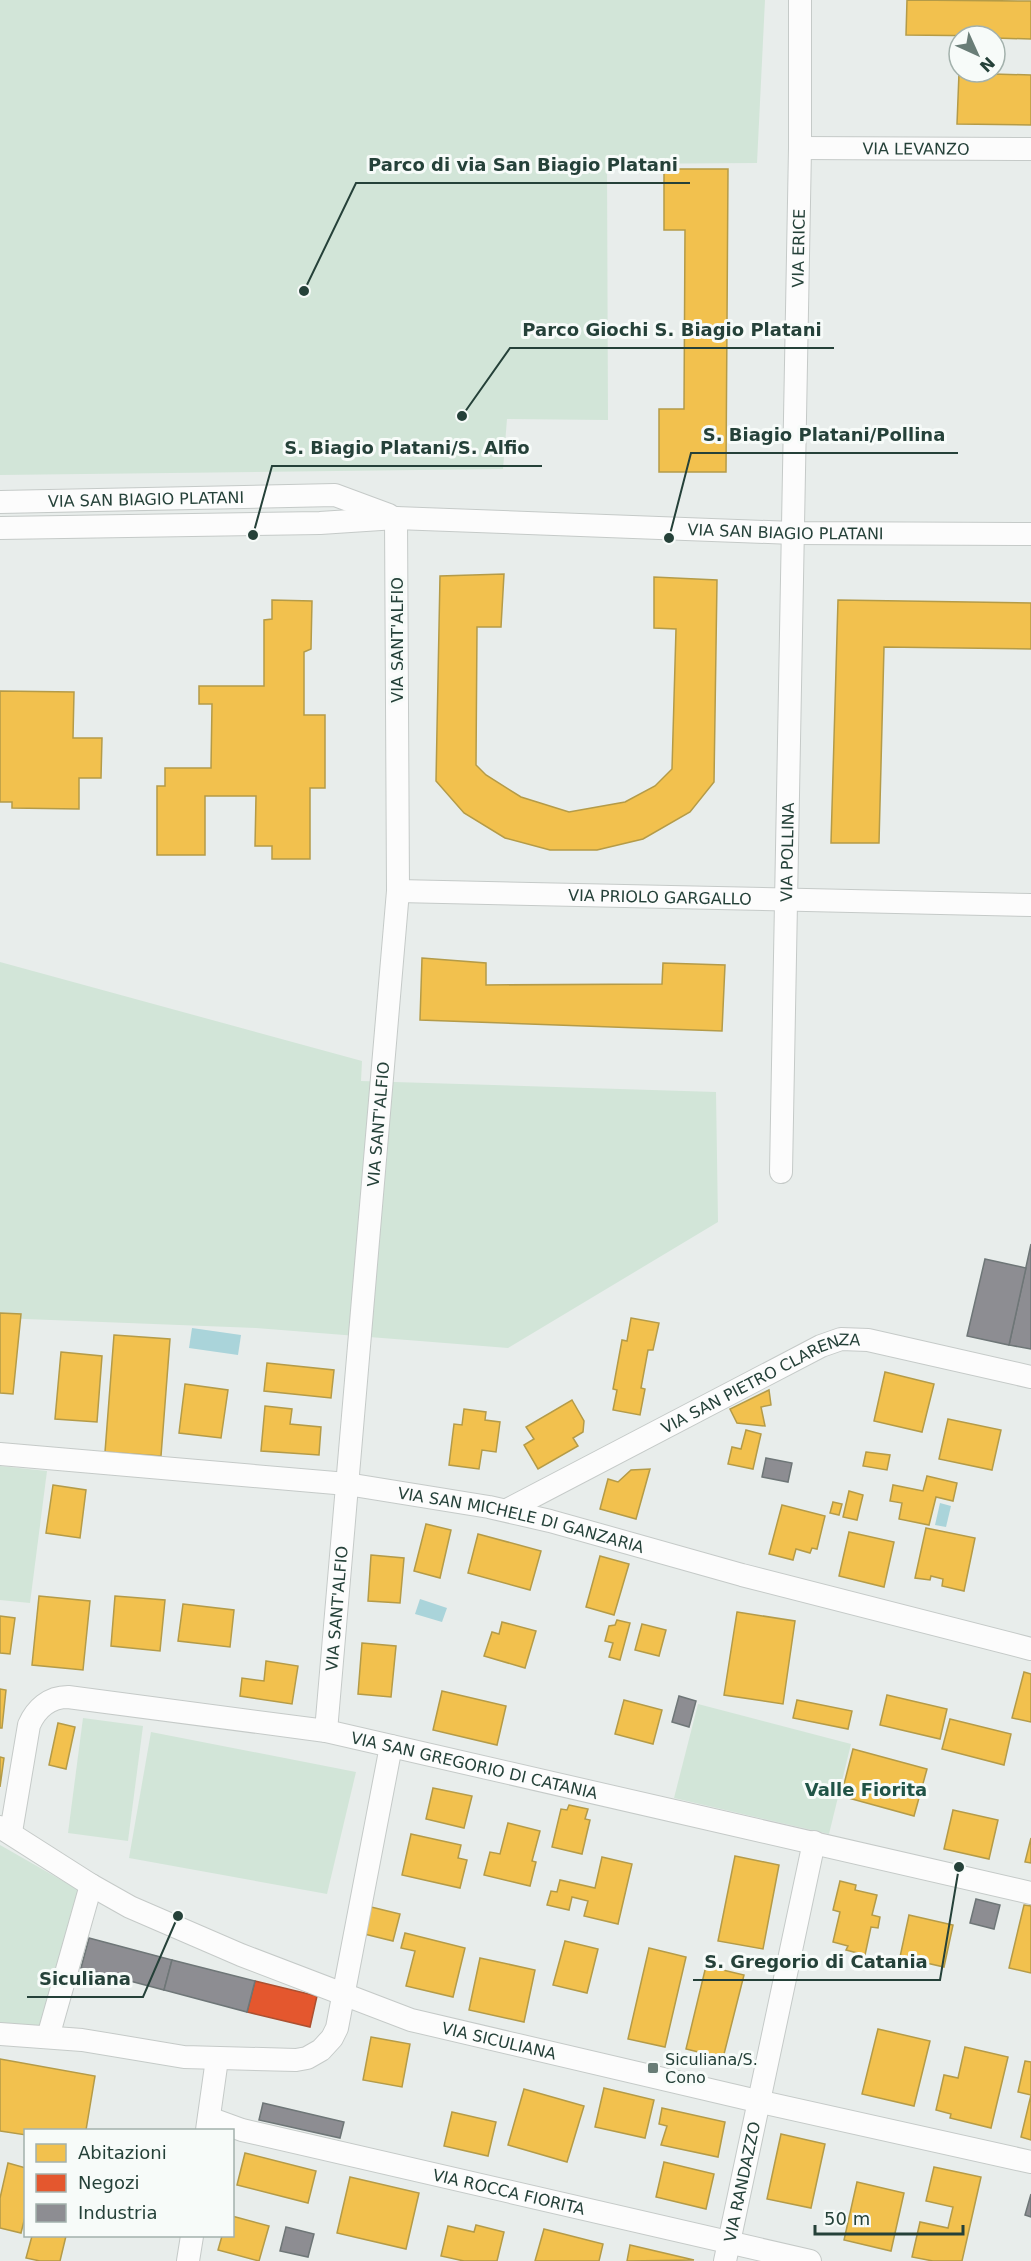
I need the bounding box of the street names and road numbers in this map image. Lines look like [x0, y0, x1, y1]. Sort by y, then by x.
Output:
street label: VIA LEVANZO [862, 139, 970, 158]
street label: VIA ERICE [788, 209, 808, 288]
street label: VIA SAN BIAGIO PLATANI [48, 487, 244, 510]
street label: VIA SAN BIAGIO PLATANI [687, 520, 884, 543]
street label: VIA SANT'ALFIO [388, 577, 407, 703]
street label: VIA POLLINA [777, 802, 797, 902]
street label: VIA PRIOLO GARGALLO [568, 885, 752, 908]
street label: VIA SANT'ALFIO [363, 1061, 393, 1188]
street label: VIA SAN PIETRO CLARENZA [658, 1329, 861, 1437]
street label: VIA SAN MICHELE DI GANZARIA [396, 1483, 646, 1557]
street label: VIA SANT'ALFIO [322, 1545, 351, 1672]
street label: VIA SAN GREGORIO DI CATANIA [349, 1728, 600, 1803]
street label: VIA SICULIANA [440, 2018, 558, 2063]
street label: VIA RANDAZZO [720, 2120, 764, 2244]
street label: VIA ROCCA FIORITA [431, 2165, 587, 2218]

